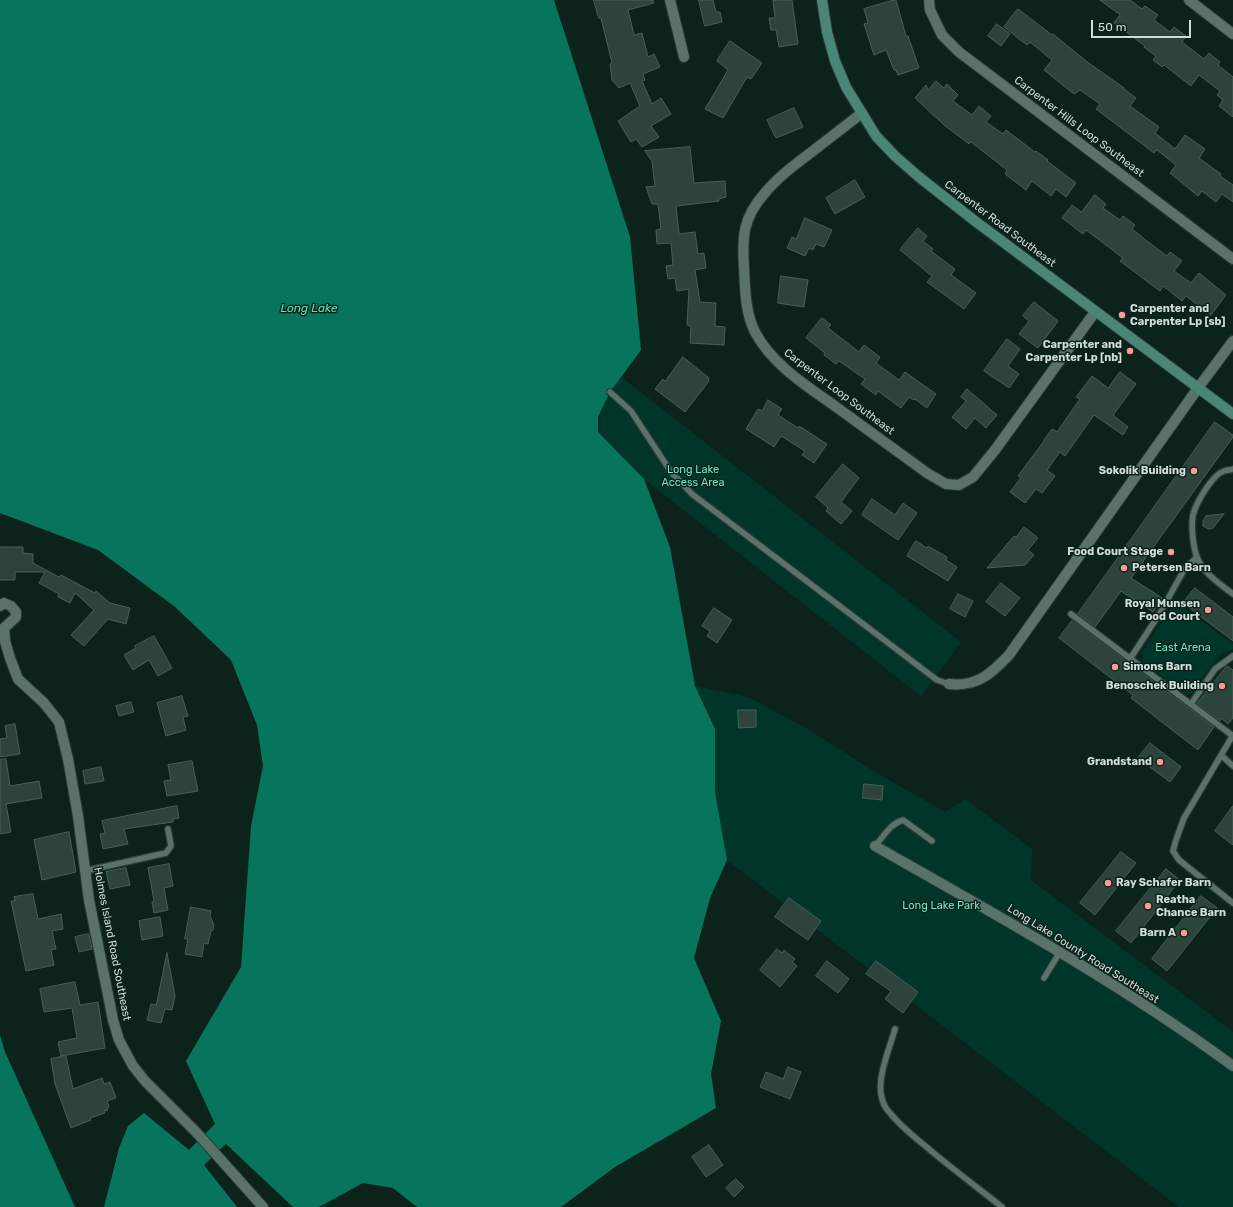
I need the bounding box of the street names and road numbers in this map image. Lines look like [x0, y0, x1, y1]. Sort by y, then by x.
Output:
street label: Carpenter Hills Loop Southeast [1011, 74, 1147, 180]
street label: Carpenter Road Southeast [942, 178, 1058, 270]
street label: Carpenter Loop Southeast [781, 346, 897, 438]
street label: Holmes Island Road Southeast [91, 866, 133, 1022]
street label: Long Lake County Road Southeast [1005, 902, 1161, 1006]

